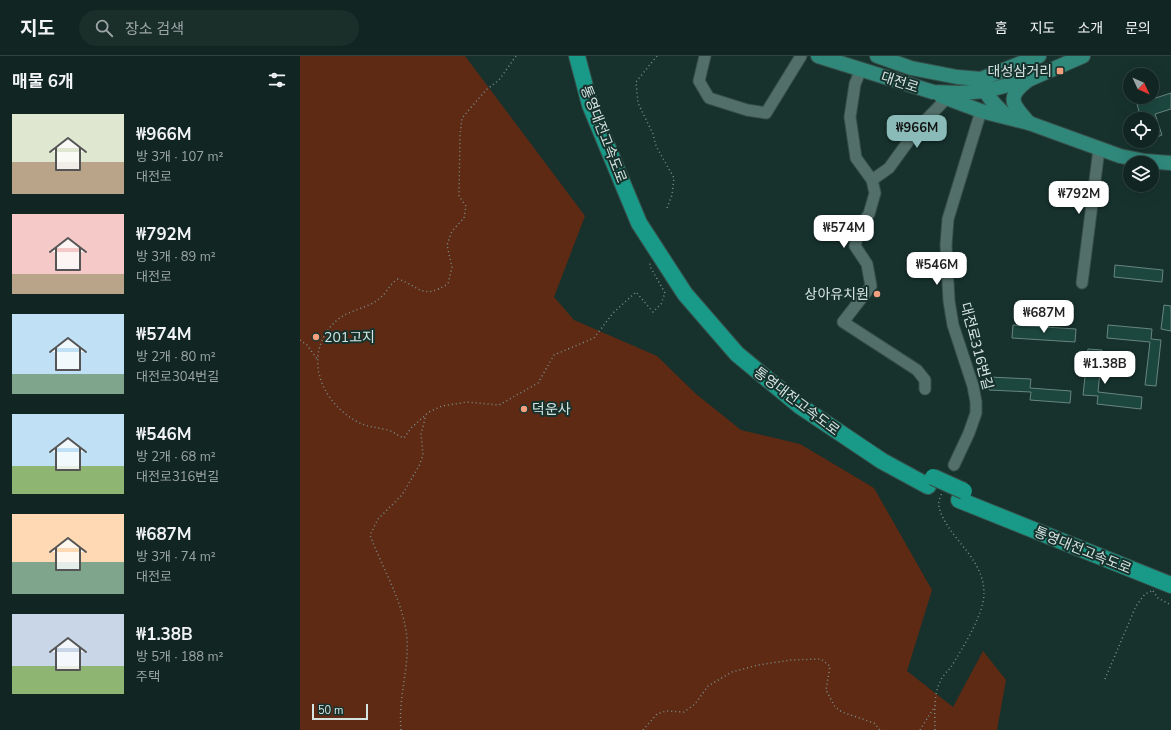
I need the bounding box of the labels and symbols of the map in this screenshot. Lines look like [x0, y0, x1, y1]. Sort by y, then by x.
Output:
place label: 대성삼거리 [988, 62, 1052, 81]
marker: 대성삼거리 [1055, 66, 1065, 76]
street label: 대전로 [879, 67, 921, 98]
north arrow [1123, 68, 1159, 104]
street label: 통영대전고속도로 [576, 83, 631, 186]
pin: ₩966M [889, 115, 945, 149]
pin: ₩792M [1051, 181, 1107, 215]
pin: ₩574M [816, 215, 872, 249]
pin: ₩546M [909, 252, 965, 286]
place label: 상아유치원 [805, 285, 869, 304]
marker: 상아유치원 [872, 289, 882, 299]
street label: 대전로316번길 [956, 300, 997, 392]
pin: ₩687M [1016, 300, 1072, 334]
place label: 201고지 [324, 328, 375, 347]
marker: 201고지 [311, 332, 321, 342]
pin: ₩1.38B [1072, 351, 1138, 385]
street label: 통영대전고속도로 [750, 363, 844, 440]
place label: 덕운사 [532, 400, 571, 419]
marker: 덕운사 [519, 404, 529, 414]
street label: 통영대전고속도로 [1031, 522, 1134, 579]
scale bar [312, 702, 368, 721]

